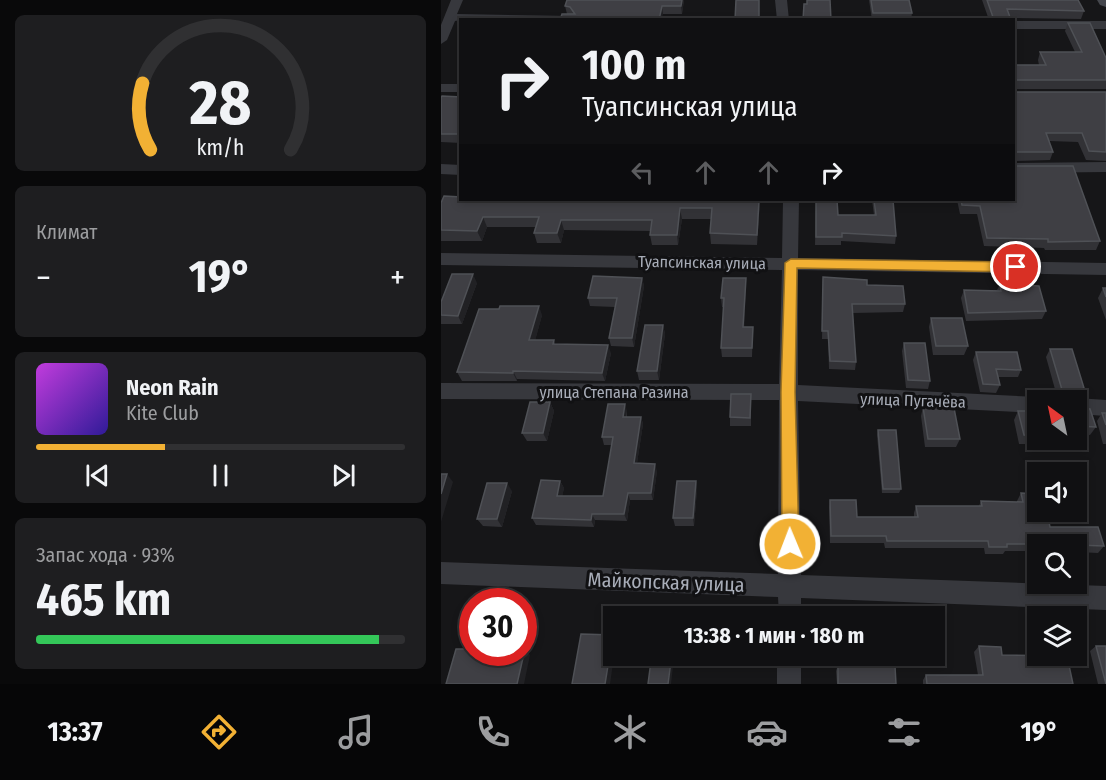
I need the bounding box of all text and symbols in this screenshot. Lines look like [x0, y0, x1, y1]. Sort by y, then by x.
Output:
text: 100 m [582, 40, 686, 90]
icon: right [483, 42, 561, 120]
text: 28 [189, 66, 251, 141]
text: Туапсинская улица [582, 91, 798, 123]
text: km/h [197, 135, 244, 161]
icon: left [626, 156, 659, 189]
icon: ahead [689, 156, 722, 189]
icon: ahead [752, 156, 785, 189]
icon: right [815, 156, 848, 189]
text: Климат [36, 220, 97, 244]
pin [990, 241, 1041, 292]
text: 19° [189, 250, 252, 304]
icon: arrive [999, 250, 1032, 283]
street label: Туапсинская улица [638, 252, 766, 273]
text: − [36, 258, 51, 298]
text: + [390, 258, 405, 298]
text: Neon Rain [126, 374, 219, 401]
street label: улица Степана Разина [539, 383, 689, 402]
street label: улица Пугачёва [860, 389, 966, 412]
north arrow [1027, 390, 1087, 450]
map controls [1027, 390, 1087, 666]
text: Kite Club [126, 401, 199, 425]
icon: previous [81, 459, 114, 492]
icon: pause [204, 459, 237, 492]
icon: next [327, 459, 360, 492]
button: sound [1027, 462, 1087, 522]
position arrow [758, 512, 822, 576]
button: search [1027, 534, 1087, 594]
text: Запас хода · 93% [36, 543, 175, 567]
street label: Майкопская улица [587, 567, 745, 597]
text: 465 km [36, 573, 171, 627]
speed limit sign: 30 [459, 588, 537, 666]
button: layers [1027, 606, 1087, 666]
text: 13:38 · 1 мин · 180 m [684, 622, 864, 649]
icon: directions [198, 711, 240, 753]
icon: music [335, 711, 377, 753]
icon: phone [472, 711, 514, 753]
icon: climate [609, 711, 651, 753]
icon: car [746, 711, 788, 753]
icon: filters [883, 711, 925, 753]
text: 13:37 [48, 716, 103, 748]
text: 19° [1020, 716, 1058, 748]

